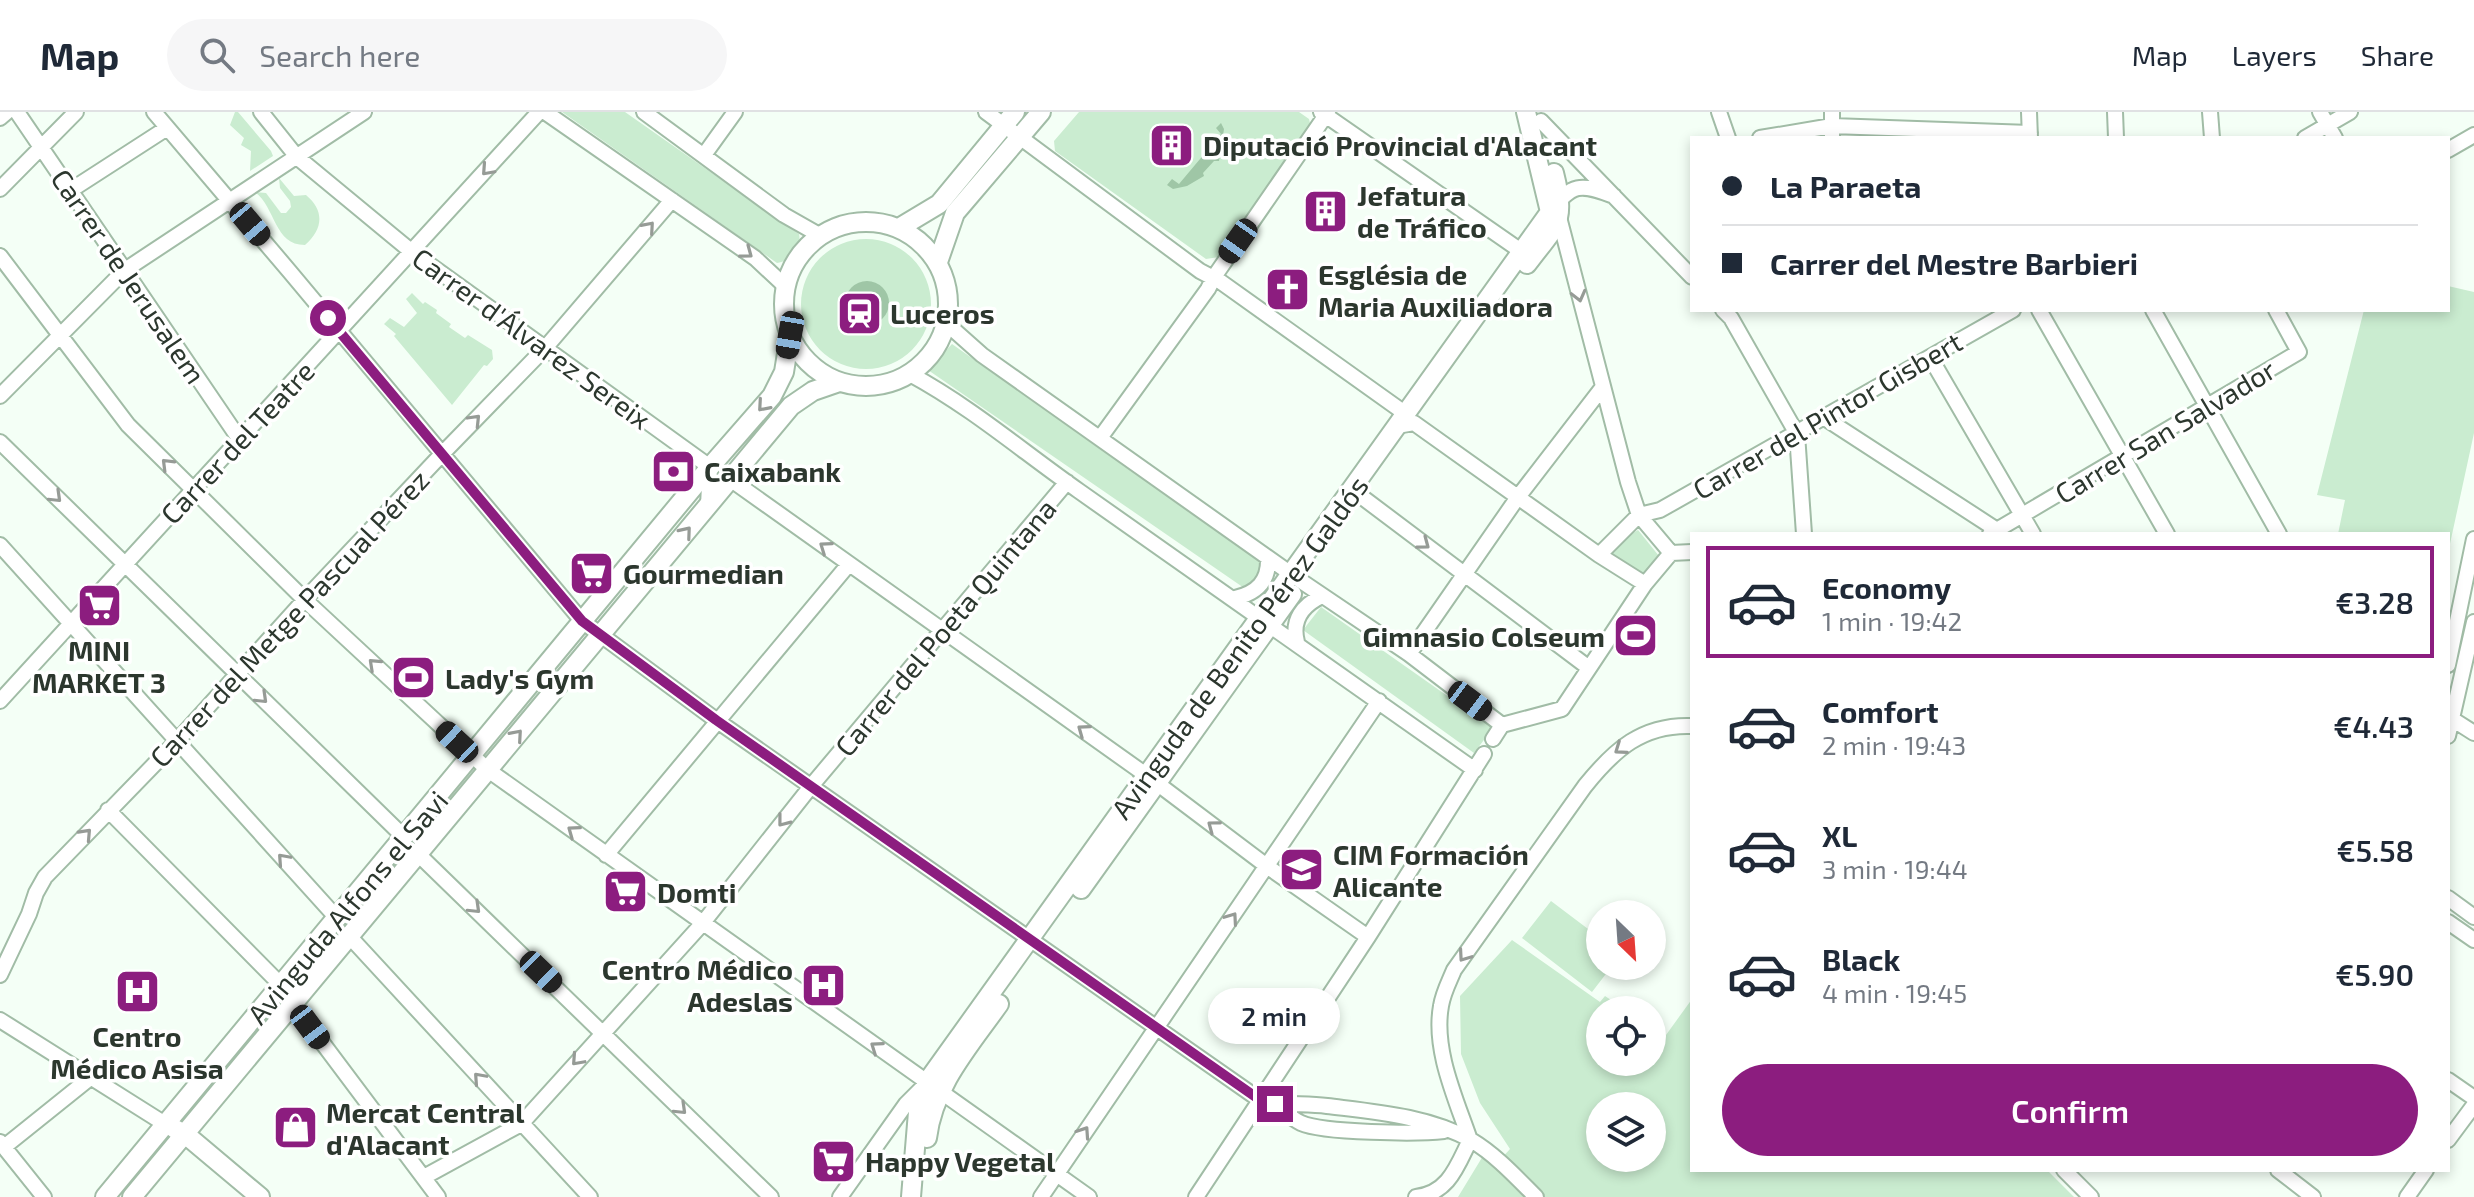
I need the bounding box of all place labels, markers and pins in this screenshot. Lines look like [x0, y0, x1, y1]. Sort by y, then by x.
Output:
building icon: Diputació Provincial d'Alacant [1148, 121, 1196, 169]
place label: Diputació Provincial d'Alacant [1203, 128, 1597, 162]
place label: Jefatura de Tráfico [1357, 178, 1487, 244]
building icon: Jefatura de Tráfico [1302, 187, 1350, 235]
place label: Església de Maria Auxiliadora [1318, 257, 1553, 323]
church icon: Església de Maria Auxiliadora [1263, 266, 1311, 314]
station icon: Luceros [835, 289, 883, 337]
place label: Luceros [890, 296, 995, 330]
bank icon: Caixabank [649, 447, 697, 495]
place label: Caixabank [704, 454, 841, 488]
supermarket icon: Gourmedian [568, 549, 616, 597]
place label: Gourmedian [623, 556, 784, 590]
supermarket icon: MINI MARKET 3 [75, 582, 123, 630]
sports icon: Gimnasio Colseum [1612, 612, 1660, 660]
place label: Gimnasio Colseum [1362, 619, 1605, 653]
place label: MINI MARKET 3 [32, 633, 166, 699]
sports icon: Lady's Gym [390, 654, 438, 702]
place label: Lady's Gym [445, 661, 594, 695]
place label: CIM Formación Alicante [1333, 837, 1529, 903]
school or university icon: CIM Formación Alicante [1278, 846, 1326, 894]
supermarket icon: Domti [602, 868, 650, 916]
place label: Domti [657, 875, 737, 909]
place label: Centro Médico Adeslas [602, 952, 793, 1018]
hospital icon: Centro Médico Adeslas [800, 961, 848, 1009]
hospital icon: Centro Médico Asisa [113, 968, 161, 1016]
place label: Centro Médico Asisa [50, 1019, 224, 1085]
place label: Mercat Central d'Alacant [326, 1095, 525, 1161]
shop icon: Mercat Central d'Alacant [271, 1104, 319, 1152]
supermarket icon: Happy Vegetal [810, 1137, 858, 1185]
place label: Happy Vegetal [865, 1144, 1056, 1178]

